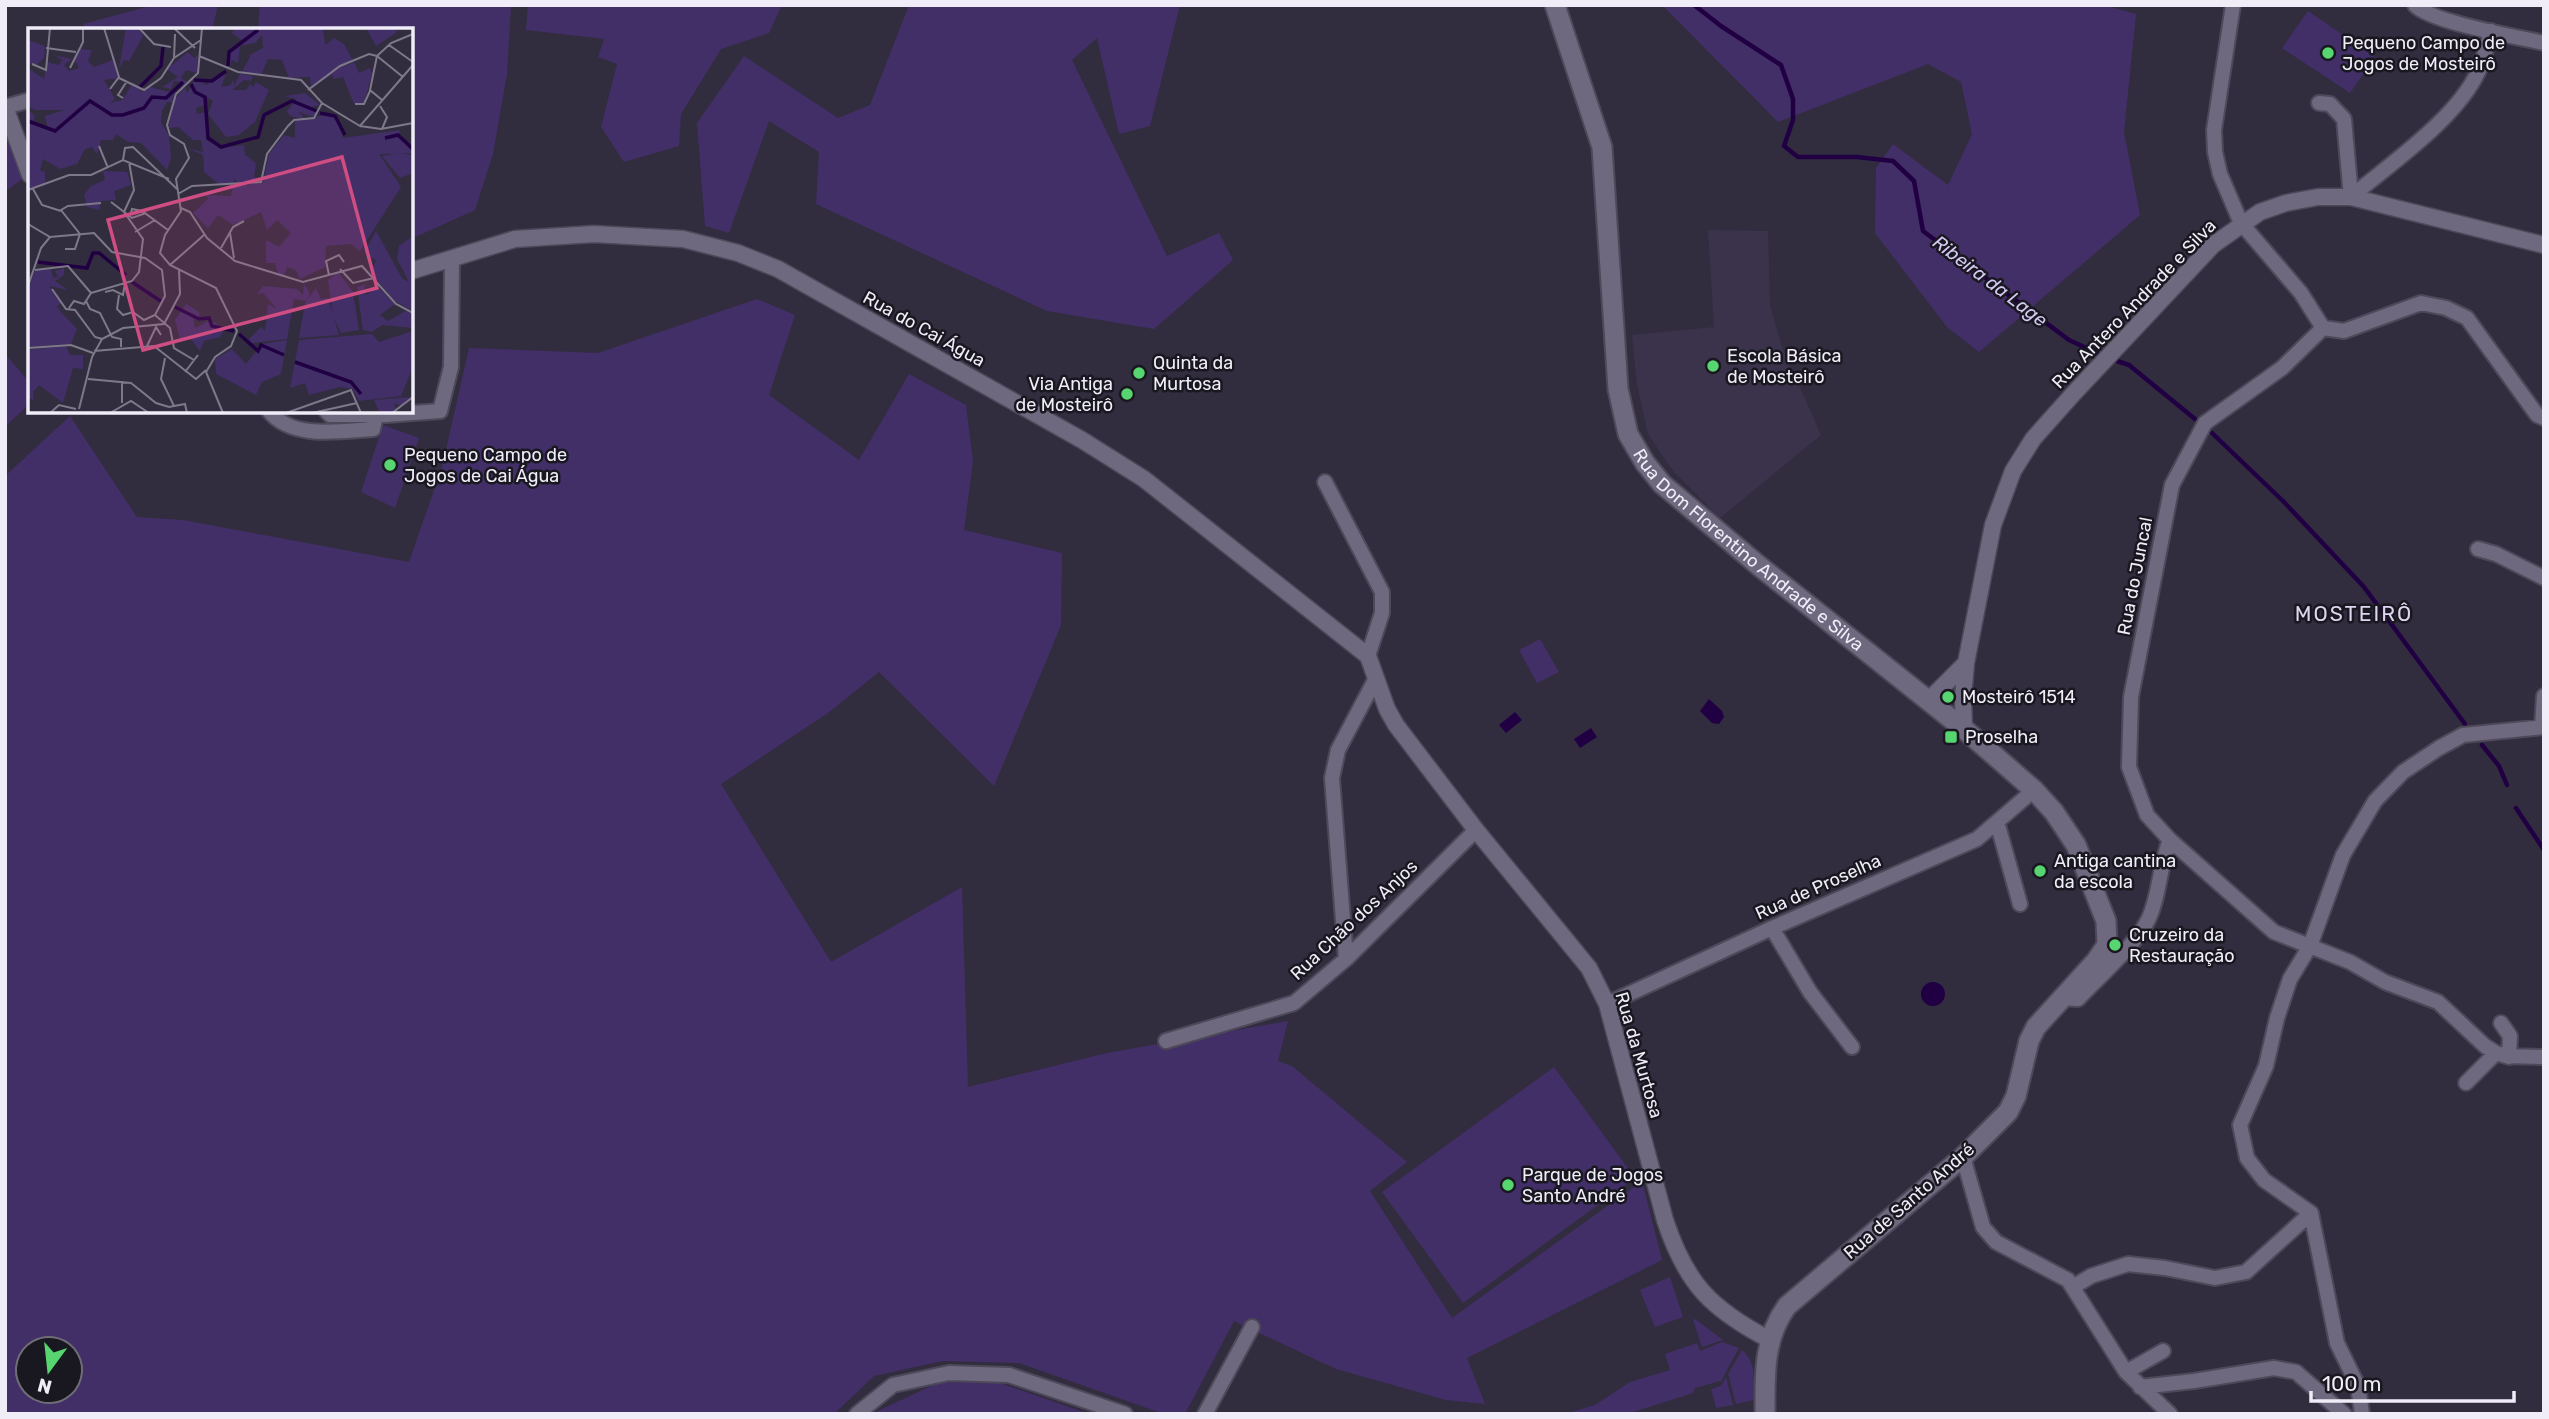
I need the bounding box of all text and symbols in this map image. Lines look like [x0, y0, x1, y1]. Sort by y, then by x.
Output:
inset map [28, 28, 413, 413]
place label: Pequeno Campo de Jogos de Mosteirô [2342, 32, 2505, 75]
marker: Pequeno Campo de Jogos de Mosteirô [2320, 45, 2336, 61]
street label: Rua Antero Andrade e Silva [2047, 215, 2221, 393]
water label: Ribeira da Lage [1928, 230, 2052, 332]
street label: Rua do Cai Água [859, 286, 989, 372]
place label: Escola Básica de Mosteirô [1727, 345, 1841, 388]
place label: Quinta da Murtosa [1153, 352, 1233, 395]
marker: Escola Básica de Mosteirô [1705, 358, 1721, 374]
marker: Quinta da Murtosa [1131, 365, 1147, 381]
place label: Via Antiga de Mosteirô [1016, 373, 1113, 416]
marker: Via Antiga de Mosteirô [1119, 386, 1135, 402]
place label: Pequeno Campo de Jogos de Cai Água [404, 444, 567, 487]
street label: Rua Dom Florentino Andrade e Silva [1628, 445, 1868, 656]
marker: Pequeno Campo de Jogos de Cai Água [382, 457, 398, 473]
street label: Rua do Juncal [2113, 515, 2157, 637]
district label: MOSTEIRÔ [2295, 601, 2413, 626]
place label: Mosteirô 1514 [1962, 686, 2076, 708]
marker: Mosteirô 1514 [1940, 689, 1956, 705]
place label: Proselha [1965, 726, 2038, 748]
marker: Proselha [1943, 729, 1959, 745]
street label: Rua de Proselha [1752, 849, 1884, 925]
place label: Antiga cantina da escola [2054, 850, 2176, 893]
street label: Rua Chão dos Anjos [1286, 855, 1422, 985]
marker: Antiga cantina da escola [2032, 863, 2048, 879]
place label: Cruzeiro da Restauração [2129, 924, 2235, 967]
marker: Cruzeiro da Restauração [2107, 937, 2123, 953]
street label: Rua da Murtosa [1610, 989, 1668, 1121]
street label: Rua de Santo André [1839, 1138, 1979, 1264]
place label: Parque de Jogos Santo André [1522, 1164, 1663, 1207]
marker: Parque de Jogos Santo André [1500, 1177, 1516, 1193]
north arrow [14, 1335, 84, 1405]
scale bar [2311, 1360, 2514, 1404]
text: 100 m [2322, 1371, 2381, 1396]
text: N [35, 1373, 54, 1399]

